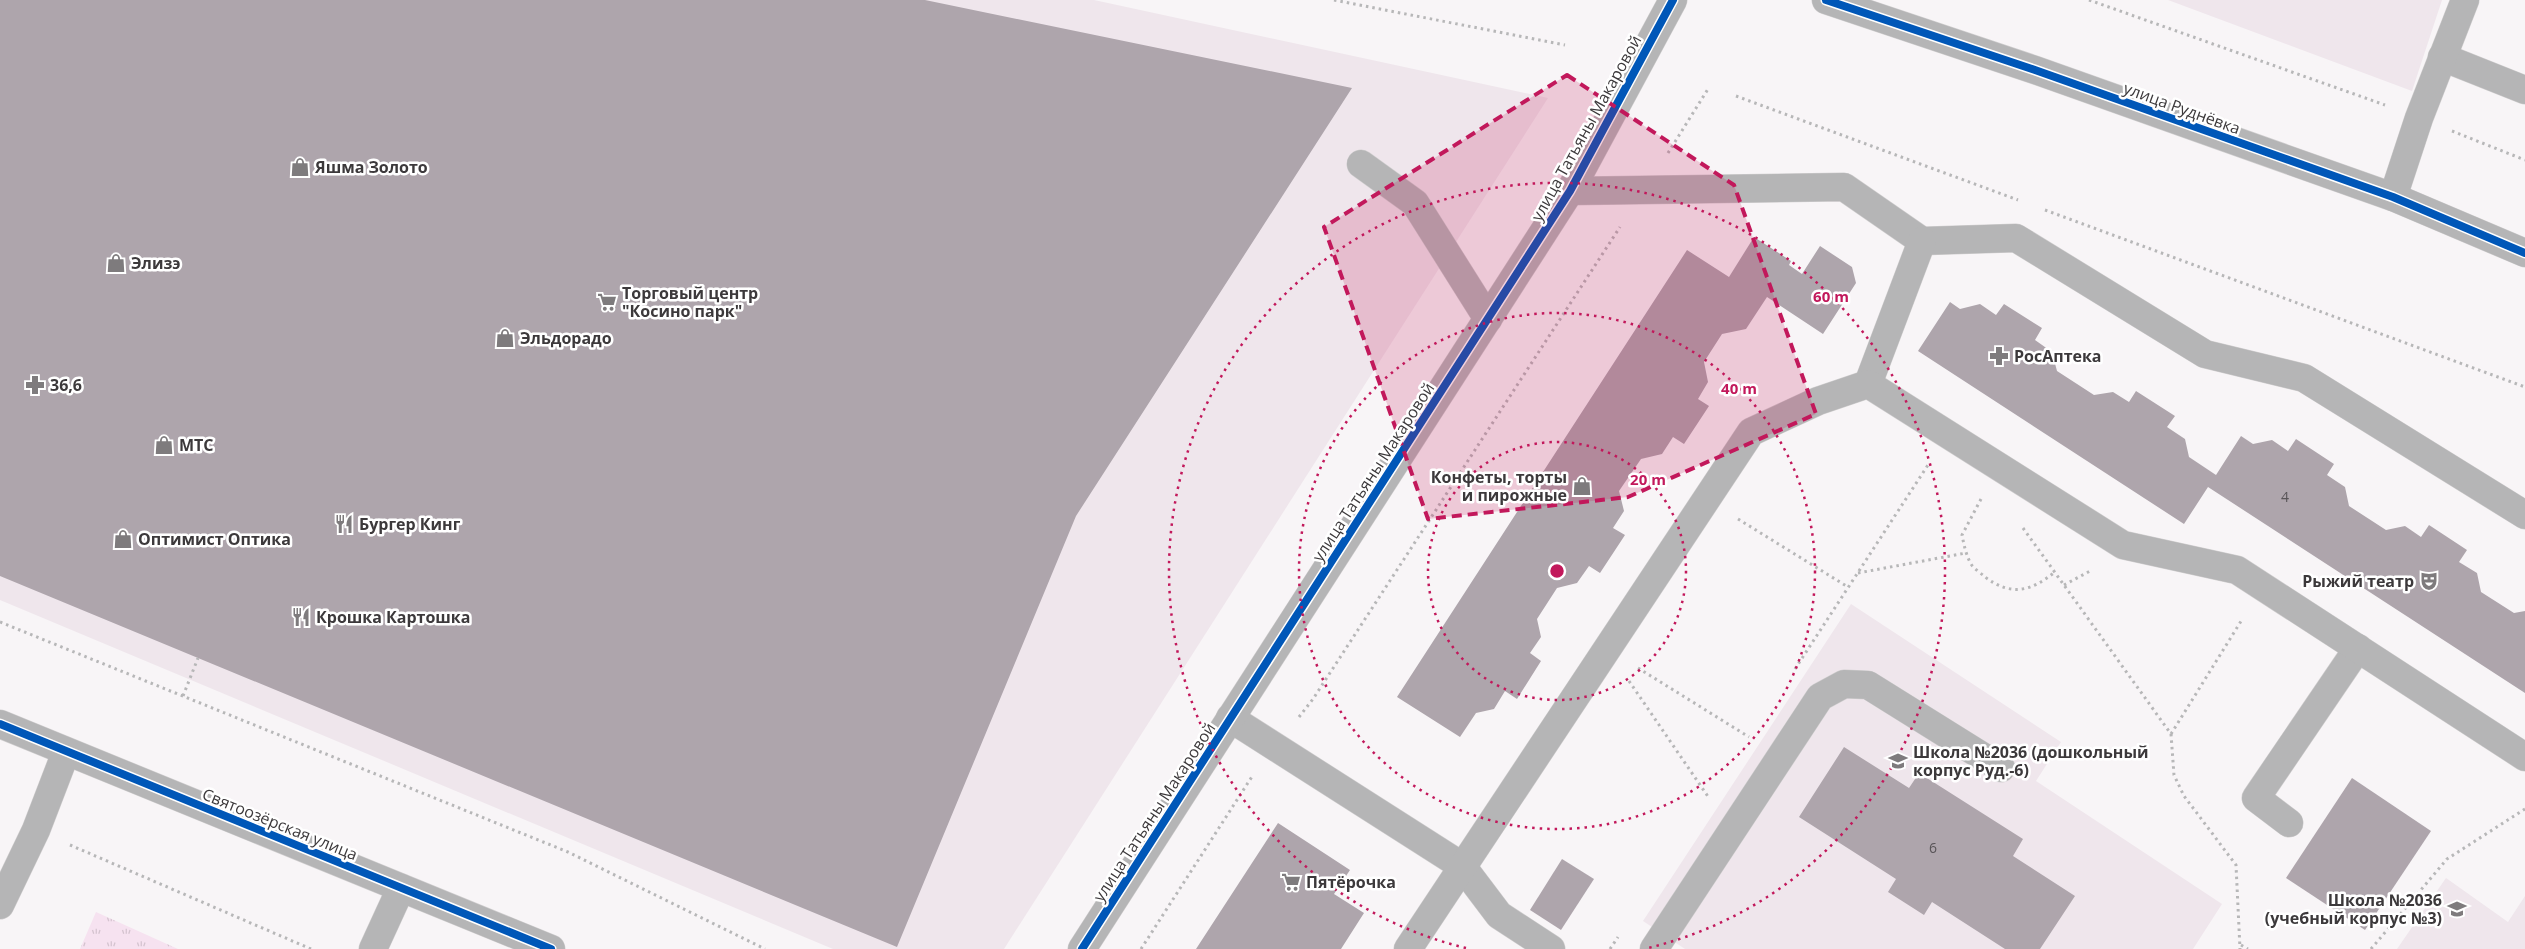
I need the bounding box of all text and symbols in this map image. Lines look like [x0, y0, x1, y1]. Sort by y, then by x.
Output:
street label: улица Татьяны Макаровой [1526, 31, 1646, 225]
street label: улица Руднёвка [2121, 77, 2243, 139]
shop icon: Яшма Золото [289, 156, 311, 178]
place label: Яшма Золото [314, 156, 428, 178]
shop icon: Элизэ [105, 252, 127, 274]
place label: Элизэ [131, 252, 181, 274]
place label: Торговый центр "Косино парк" [622, 282, 758, 322]
text: 60 m [1813, 286, 1849, 306]
supermarket icon: Торговый центр "Косино парк" [596, 291, 618, 313]
shop icon: Эльдорадо [494, 327, 516, 349]
place label: Эльдорадо [520, 327, 612, 349]
pharmacy icon: РосАптека [1988, 345, 2010, 367]
place label: РосАптека [2014, 345, 2102, 367]
pharmacy icon: 36,6 [24, 374, 46, 396]
place label: 36,6 [50, 374, 82, 396]
street label: улица Татьяны Макаровой [1307, 378, 1439, 566]
text: 40 m [1721, 378, 1757, 398]
shop icon: МТС [153, 434, 175, 456]
place label: МТС [179, 434, 214, 456]
place label: Конфеты, торты и пирожные [1431, 466, 1567, 506]
text: 20 m [1630, 469, 1666, 489]
shop icon: Конфеты, торты и пирожные [1571, 475, 1593, 497]
house number: 4 [2281, 487, 2289, 506]
restaurant icon: Бургер Кинг [333, 513, 355, 535]
place label: Бургер Кинг [359, 513, 461, 535]
shop icon: Оптимист Оптика [112, 528, 134, 550]
place label: Оптимист Оптика [138, 528, 291, 550]
centre of rings [1548, 562, 1566, 580]
place label: Рыжий театр [2302, 570, 2414, 592]
theatre icon: Рыжий театр [2418, 570, 2440, 592]
restaurant icon: Крошка Картошка [290, 606, 312, 628]
place label: Крошка Картошка [316, 606, 470, 628]
street label: улица Татьяны Макаровой [1088, 718, 1220, 906]
place label: Школа №2036 (дошкольный корпус Руд.-6) [1913, 741, 2149, 781]
school or university icon: Школа №2036 (дошкольный корпус Руд.-6) [1887, 750, 1909, 772]
street label: Святоозёрская улица [199, 783, 361, 865]
house number: 6 [1929, 838, 1937, 857]
supermarket icon: Пятёрочка [1280, 871, 1302, 893]
place label: Пятёрочка [1306, 871, 1396, 893]
place label: Школа №2036 (учебный корпус №3) [2265, 889, 2442, 929]
school or university icon: Школа №2036 (учебный корпус №3) [2446, 898, 2468, 920]

